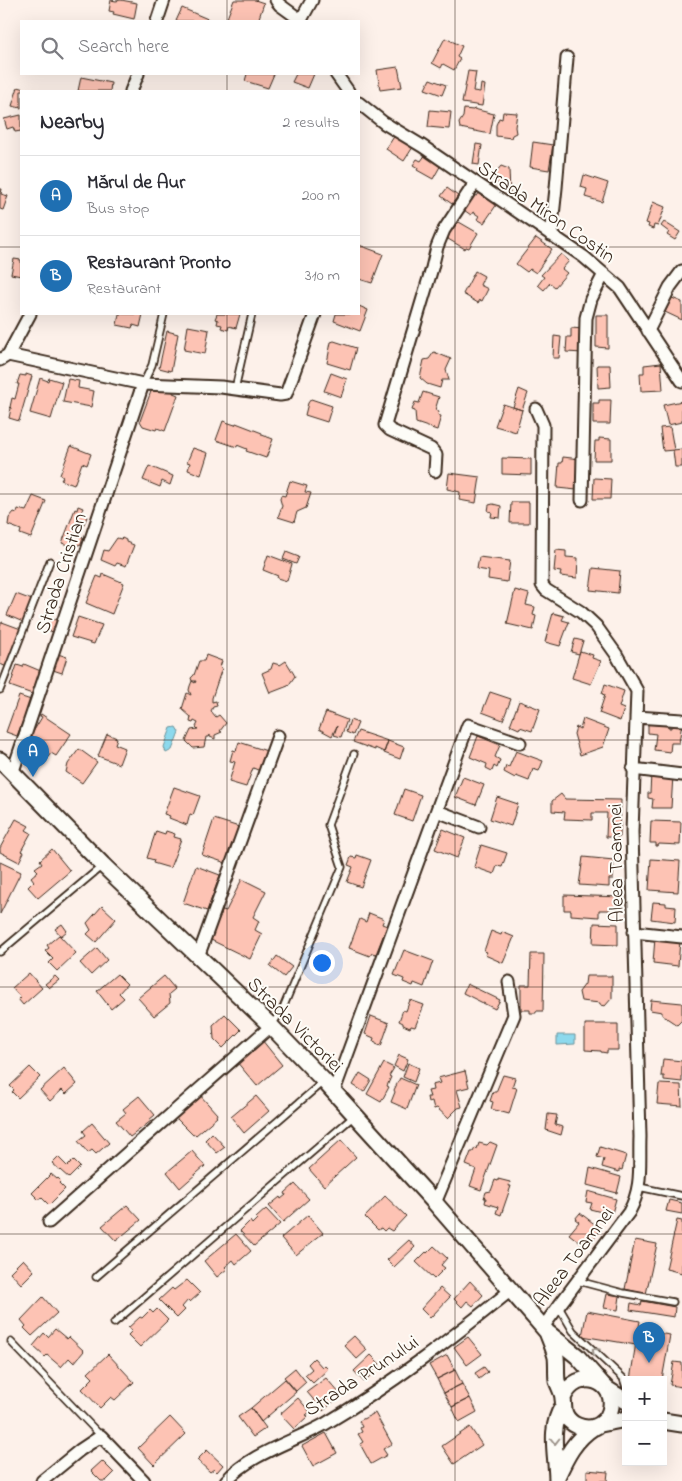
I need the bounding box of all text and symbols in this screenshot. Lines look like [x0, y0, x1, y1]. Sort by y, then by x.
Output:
search box [20, 20, 360, 75]
icon: search [38, 34, 66, 62]
text: Search here [78, 34, 169, 61]
text: Nearby [40, 108, 104, 138]
text: 2 results [282, 111, 340, 135]
street label: Strada Miron Costin [471, 155, 621, 272]
text: Mărul de Aur [87, 170, 185, 197]
text: A [51, 184, 61, 208]
text: 200 m [302, 184, 340, 208]
text: Bus stop [87, 197, 150, 221]
text: Restaurant Pronto [87, 250, 231, 277]
text: B [51, 264, 61, 288]
text: 310 m [305, 264, 340, 288]
text: Restaurant [87, 277, 161, 301]
street label: Strada Cristian [29, 509, 96, 638]
pin: A [17, 736, 49, 777]
street label: Aleea Toamnei [602, 803, 633, 923]
your location [309, 950, 335, 976]
street label: Strada Victoriei [239, 971, 349, 1081]
street label: Aleea Toamnei [528, 1201, 622, 1314]
pin: B [633, 1322, 665, 1363]
street label: Strada Prunului [299, 1329, 425, 1425]
one-way arrow [591, 1348, 600, 1357]
map controls [622, 1376, 667, 1466]
button: + [622, 1376, 667, 1421]
button: − [622, 1421, 667, 1466]
one-way arrow [549, 1438, 560, 1446]

